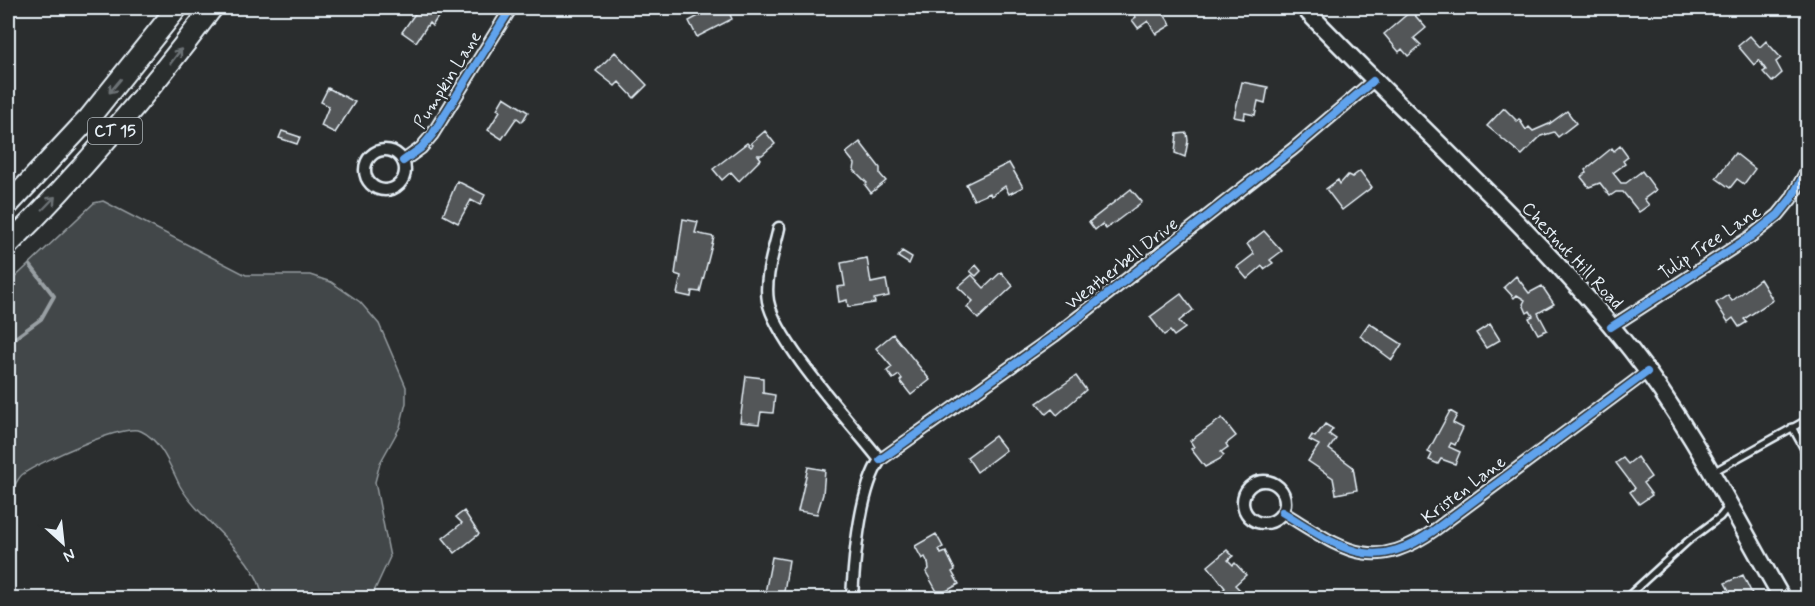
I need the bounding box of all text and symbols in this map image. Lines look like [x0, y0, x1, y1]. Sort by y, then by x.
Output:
street label: Pumpkin Lane [408, 26, 488, 133]
one-way arrow [170, 48, 182, 64]
one-way arrow [109, 78, 122, 94]
road number: CT 15 [88, 118, 142, 144]
one-way arrow [41, 196, 55, 211]
street label: Chestnut Hill Road [1516, 197, 1628, 315]
street label: Tulip Tree Lane [1654, 200, 1766, 286]
street label: Weatherbell Drive [1061, 212, 1183, 316]
street label: Kristen Lane [1417, 450, 1511, 530]
north arrow [33, 513, 93, 573]
text: N [60, 543, 79, 567]

